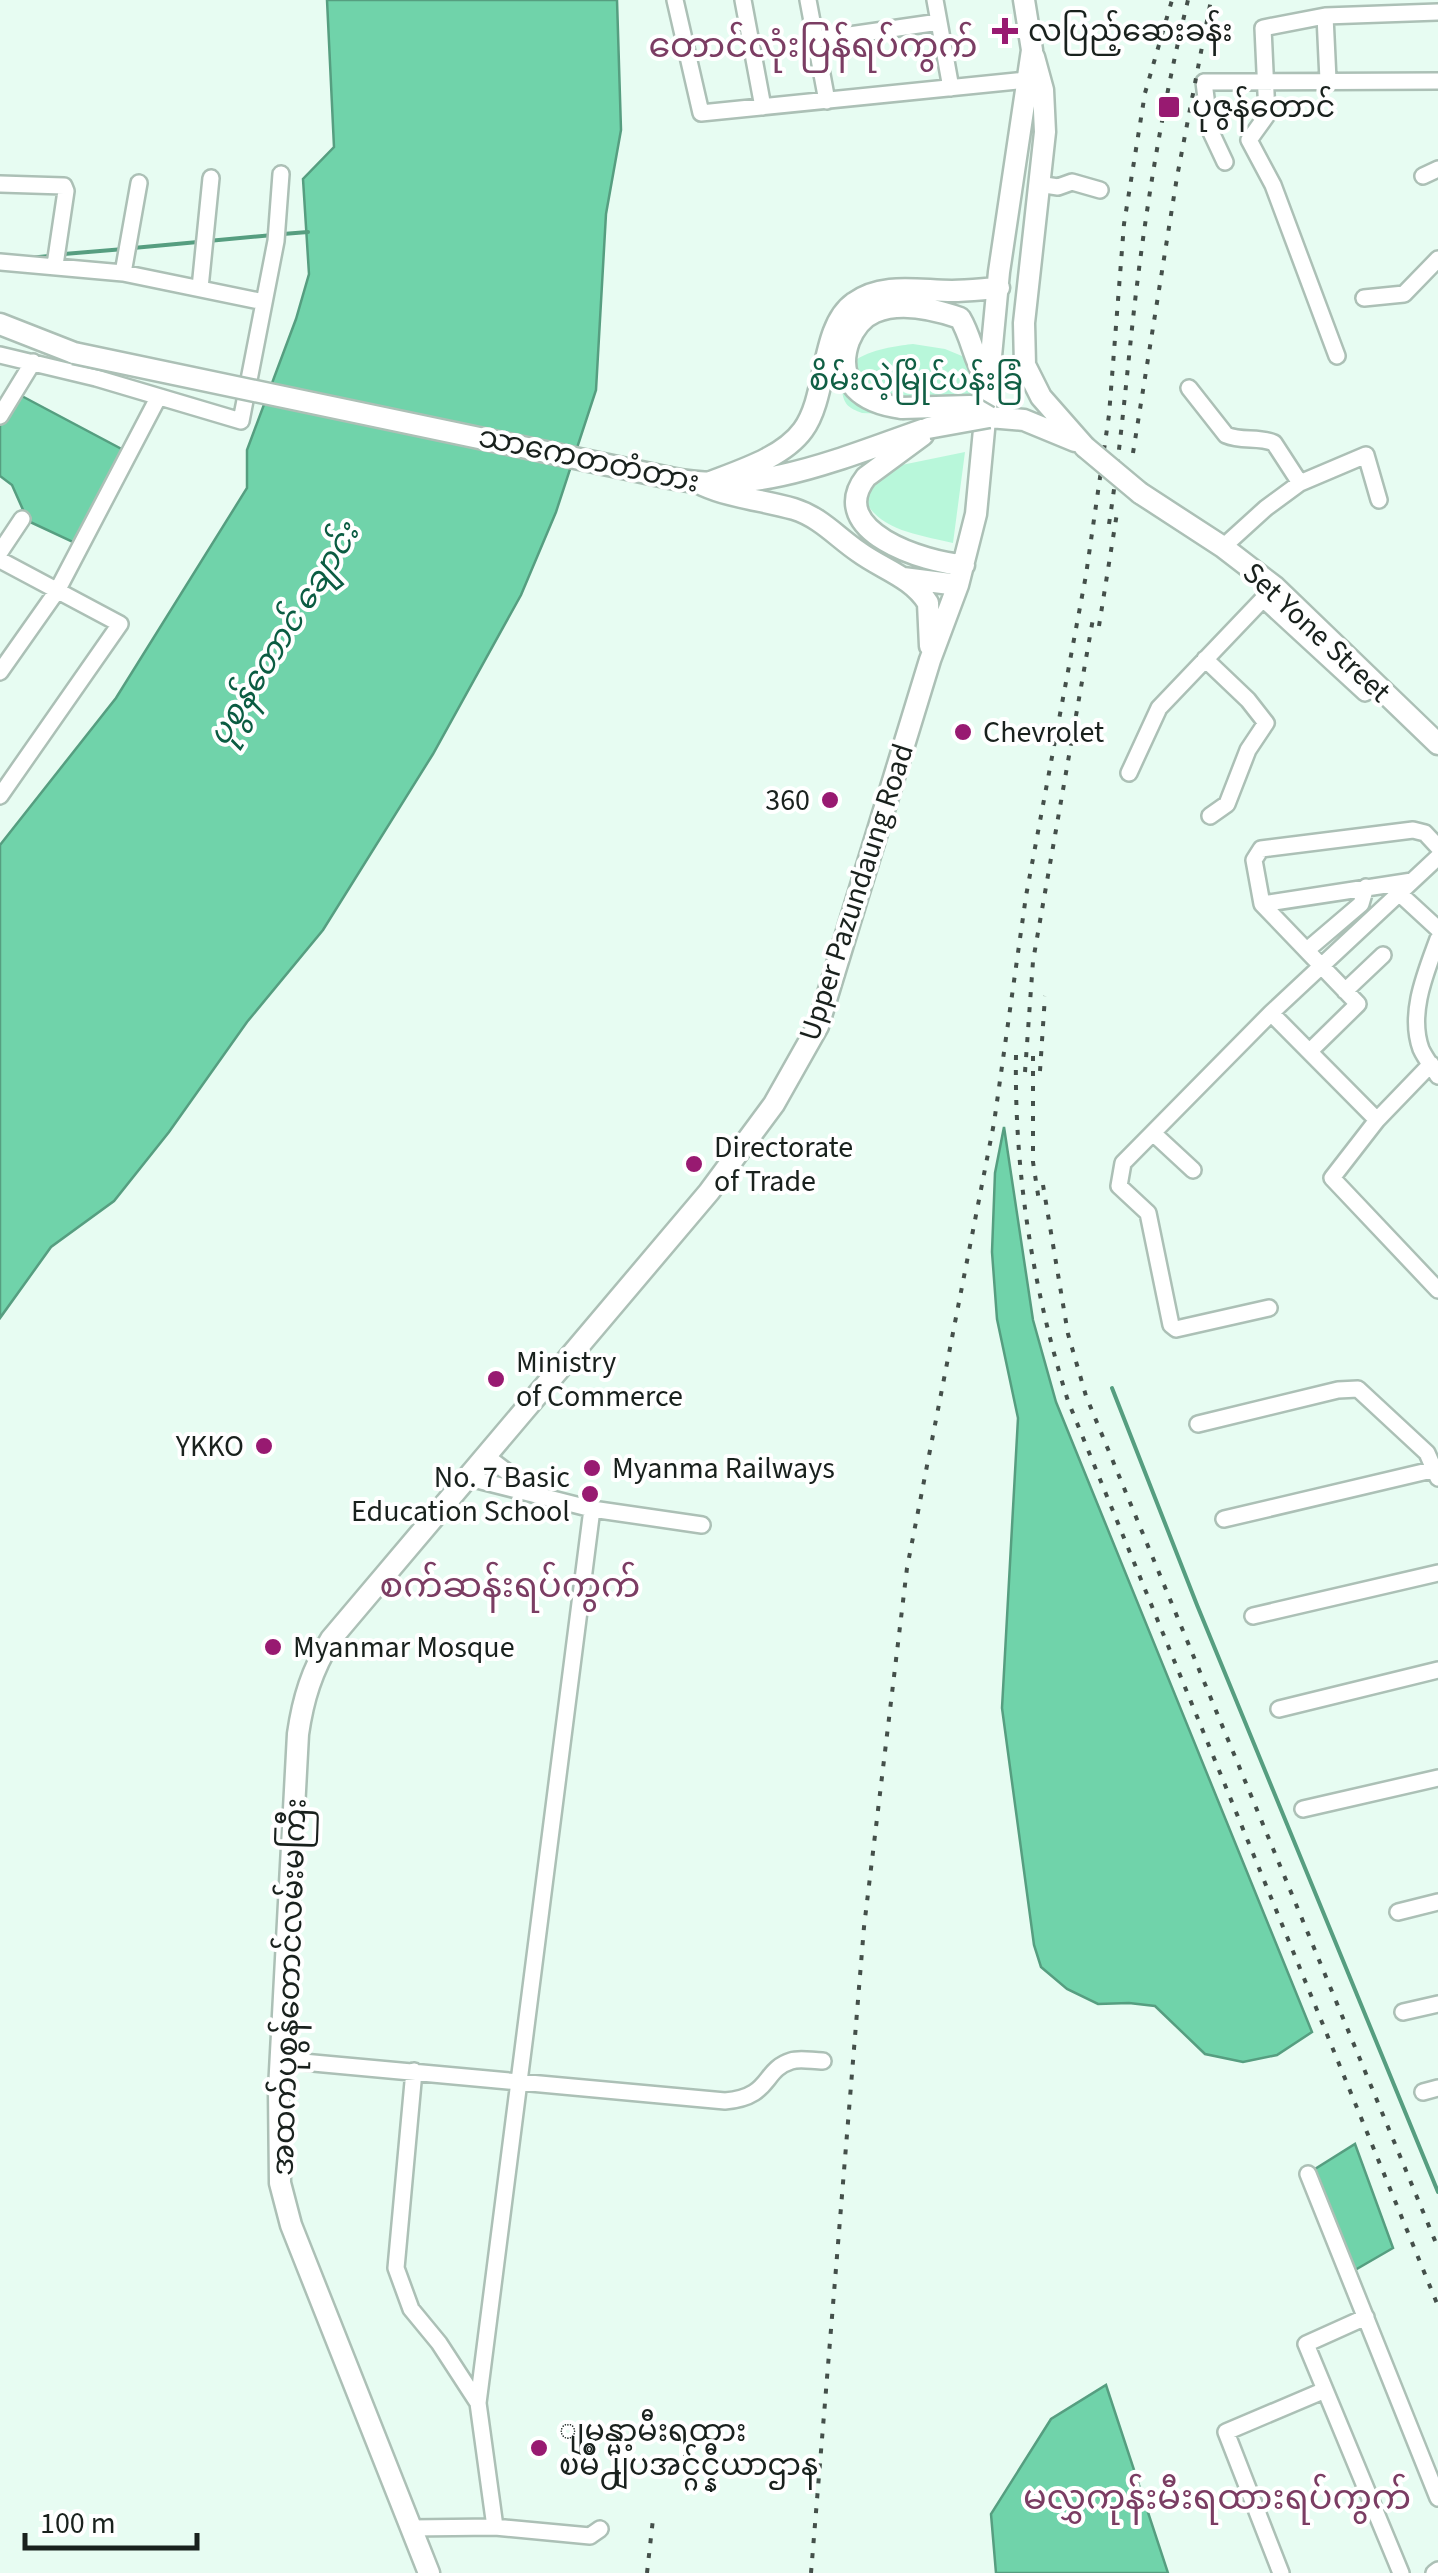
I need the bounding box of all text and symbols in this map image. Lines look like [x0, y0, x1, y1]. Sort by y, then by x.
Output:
place label: လပြည့်ဆေးခန်း [1028, 9, 1233, 56]
marker: လပြည့်ဆေးခန်း [992, 18, 1018, 44]
district label: တောင်လုံးပြန်ရပ်ကွက် [648, 21, 978, 73]
place label: ပုဇွန်တောင် [1192, 85, 1335, 132]
marker: ပုဇွန်တောင် [1156, 94, 1182, 120]
park label: စိမ်းလဲ့မြိုင်ပန်းခြံ [809, 358, 1023, 405]
street label: သာကေတတံတား [474, 415, 703, 504]
water label: ပုစွန်တောင် ချောင်း [197, 513, 374, 756]
street label: Set Yone Street [1233, 552, 1400, 712]
place label: Chevrolet [983, 711, 1104, 754]
marker: Chevrolet [952, 721, 974, 743]
street label: Upper Pazundaung Road [788, 738, 925, 1046]
place label: 360 [765, 779, 810, 822]
marker: 360 [819, 789, 841, 811]
place label: Directorate of Trade [714, 1126, 853, 1203]
marker: Directorate of Trade [683, 1153, 705, 1175]
place label: Ministry of Commerce [516, 1341, 683, 1418]
marker: Ministry of Commerce [485, 1368, 507, 1390]
place label: YKKO [175, 1425, 244, 1468]
marker: YKKO [253, 1435, 275, 1457]
place label: Myanma Railways [612, 1447, 835, 1490]
place label: No. 7 Basic Education School [351, 1456, 570, 1533]
marker: Myanma Railways [581, 1457, 603, 1479]
marker: No. 7 Basic Education School [579, 1483, 601, 1505]
district label: စက်ဆန်းရပ်ကွက် [380, 1561, 640, 1613]
place label: Myanmar Mosque [293, 1626, 515, 1669]
marker: Myanmar Mosque [262, 1636, 284, 1658]
street label: အထက်ပုစွန်တောင်လမ်းမကြီး [260, 1797, 321, 2177]
place label: ျမန္မာ့မီးရထား ၿမိဳ႕ျပအင္ဂ်င္နီယာဌာန [559, 2409, 818, 2492]
marker: ျမန္မာ့မီးရထား ၿမိဳ႕ျပအင္ဂ်င္နီယာဌာန [528, 2437, 550, 2459]
district label: မလွှကုန်းမီးရထားရပ်ကွက် [1023, 2473, 1411, 2525]
scale bar [25, 2488, 198, 2550]
text: 100 m [40, 2502, 116, 2545]

